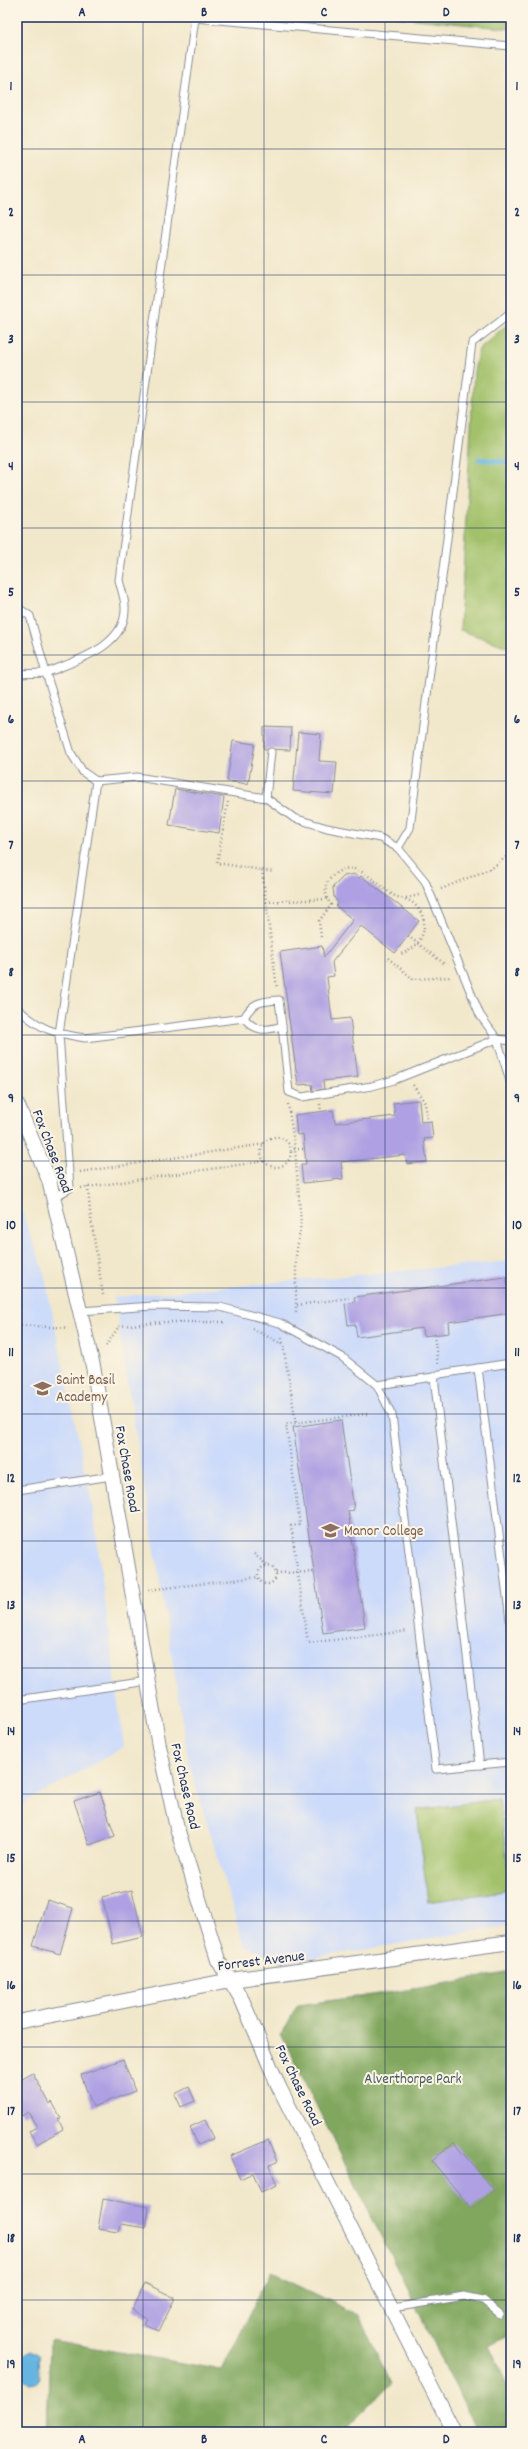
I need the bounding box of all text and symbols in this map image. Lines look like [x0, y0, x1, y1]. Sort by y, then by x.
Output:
text: A [78, 4, 86, 23]
text: B [201, 4, 207, 23]
text: C [321, 4, 328, 23]
text: D [443, 4, 450, 23]
text: 1 [10, 78, 13, 97]
text: 1 [516, 78, 519, 97]
text: 2 [8, 204, 14, 223]
text: 2 [514, 204, 520, 223]
text: 3 [8, 331, 14, 350]
text: 3 [514, 331, 520, 350]
text: 4 [8, 458, 14, 477]
text: 4 [514, 458, 520, 477]
text: 5 [8, 584, 14, 603]
text: 5 [514, 584, 520, 603]
text: 6 [8, 711, 15, 730]
text: 6 [514, 711, 521, 730]
text: 7 [9, 837, 14, 856]
text: 7 [515, 837, 520, 856]
text: 8 [8, 964, 14, 983]
text: 8 [514, 964, 520, 983]
text: 9 [8, 1090, 14, 1109]
text: 9 [514, 1090, 520, 1109]
street label: Fox Chase Road [25, 1107, 77, 1197]
text: 10 [6, 1217, 16, 1236]
text: 10 [512, 1217, 522, 1236]
text: 11 [8, 1344, 14, 1363]
text: 11 [514, 1344, 520, 1363]
place label: Saint Basil Academy [56, 1370, 116, 1409]
school or university icon: Saint Basil Academy [33, 1378, 53, 1398]
street label: Fox Chase Road [108, 1424, 145, 1515]
text: 12 [7, 1470, 16, 1489]
text: 12 [513, 1470, 522, 1489]
school or university icon: Manor College [321, 1520, 341, 1540]
place label: Manor College [344, 1521, 424, 1543]
text: 13 [7, 1597, 16, 1616]
text: 13 [513, 1597, 522, 1616]
text: 14 [7, 1723, 15, 1742]
text: 14 [513, 1723, 521, 1742]
street label: Fox Chase Road [163, 1741, 205, 1832]
text: 15 [7, 1850, 15, 1869]
text: 15 [513, 1850, 521, 1869]
street label: Forrest Avenue [217, 1946, 306, 1978]
text: 16 [6, 1977, 16, 1996]
text: 16 [512, 1977, 522, 1996]
street label: Fox Chase Road [268, 2041, 326, 2130]
park label: Alverthorpe Park [364, 2069, 462, 2091]
text: 17 [7, 2103, 15, 2122]
text: 17 [513, 2103, 521, 2122]
text: 18 [7, 2230, 15, 2249]
text: 18 [513, 2230, 521, 2249]
text: 19 [7, 2356, 15, 2375]
text: 19 [513, 2356, 521, 2375]
text: A [78, 2431, 86, 2449]
text: B [201, 2431, 207, 2449]
text: C [321, 2431, 328, 2449]
text: D [443, 2431, 450, 2449]

